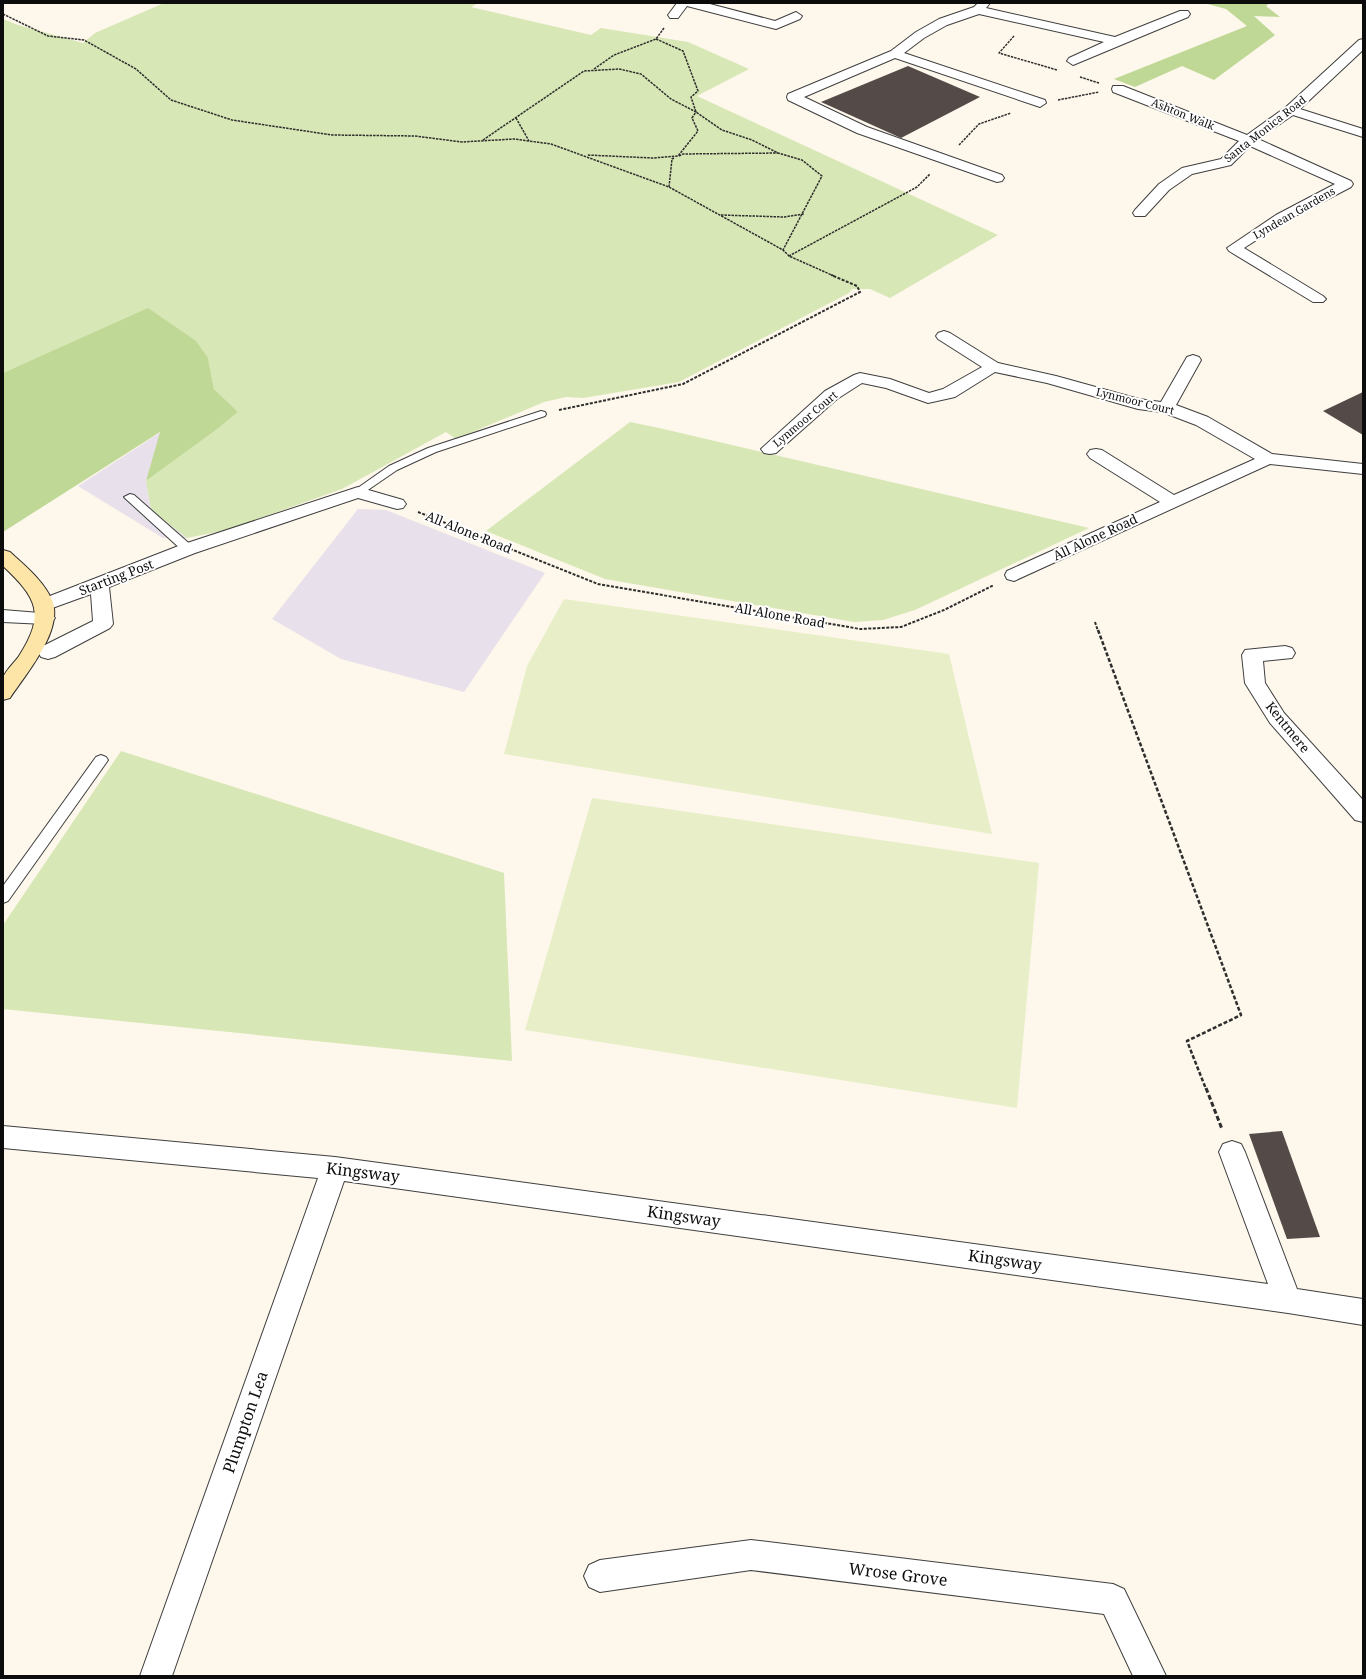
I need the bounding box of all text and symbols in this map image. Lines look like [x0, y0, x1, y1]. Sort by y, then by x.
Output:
street label: Santa Monica Road [1220, 92, 1309, 165]
street label: Ashton Walk [1149, 94, 1217, 133]
street label: Lyndean Gardens [1250, 183, 1338, 242]
street label: Lynmoor Court [1094, 384, 1176, 418]
street label: Lynmoor Court [769, 387, 840, 450]
street label: All Alone Road [423, 507, 515, 557]
street label: All Alone Road [1050, 510, 1140, 564]
street label: Starting Post [76, 554, 156, 599]
street label: All Alone Road [733, 598, 827, 632]
street label: Kentmere [1262, 698, 1314, 756]
street label: Kingsway [325, 1157, 402, 1188]
street label: Kingsway [646, 1200, 723, 1232]
street label: Kingsway [967, 1244, 1044, 1276]
street label: Plumpton Lea [217, 1368, 273, 1476]
street label: Wrose Grove [847, 1557, 949, 1591]

